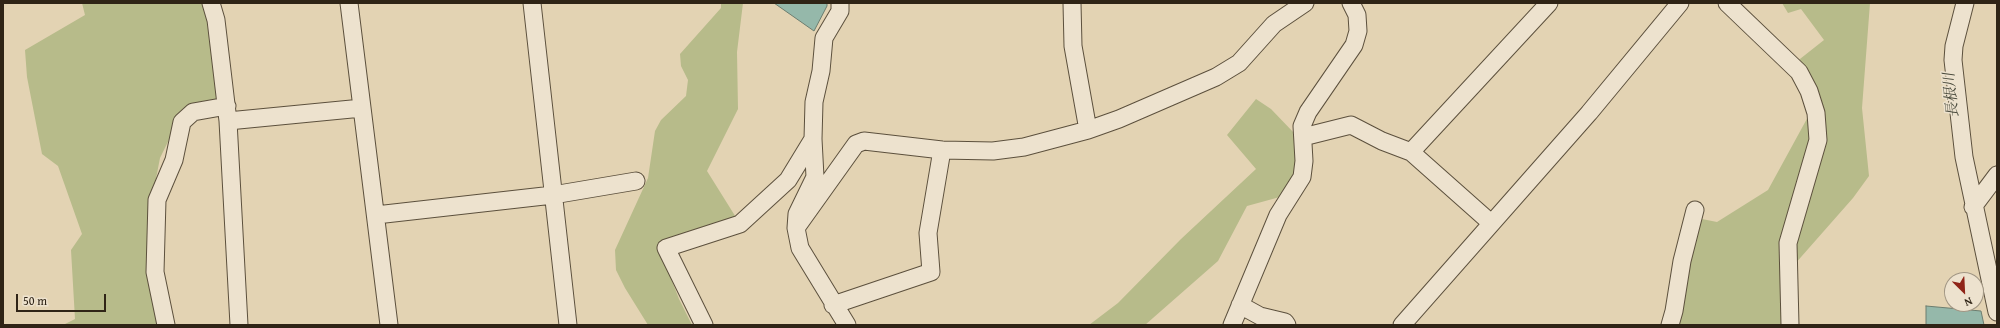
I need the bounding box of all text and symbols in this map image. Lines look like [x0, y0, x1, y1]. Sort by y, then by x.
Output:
water label: 長根川 [1941, 72, 1963, 118]
north arrow [1944, 272, 1984, 312]
scale bar [18, 286, 108, 312]
text: 50 m [23, 292, 47, 309]
text: N [1962, 293, 1975, 311]

